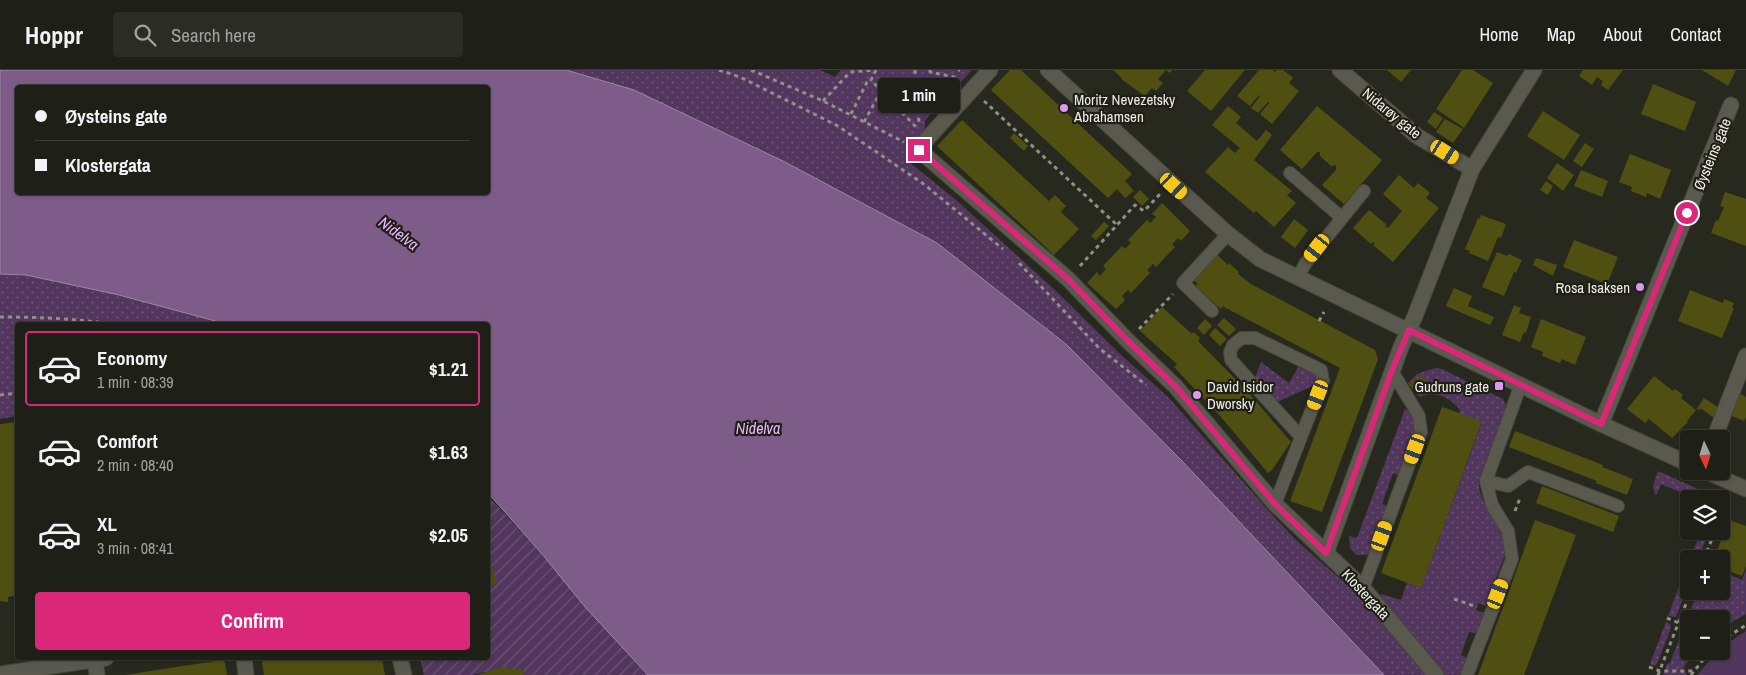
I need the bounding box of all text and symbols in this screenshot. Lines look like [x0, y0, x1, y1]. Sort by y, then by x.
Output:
search box [113, 12, 463, 57]
text: Hoppr [25, 19, 83, 51]
icon: search [131, 21, 159, 49]
text: Search here [171, 22, 256, 48]
text: Home [1479, 22, 1519, 47]
text: Map [1547, 22, 1576, 47]
text: About [1604, 22, 1642, 47]
text: Contact [1670, 22, 1721, 47]
callout: 1 min [878, 78, 960, 112]
street label: Nidarøy gate [1358, 83, 1426, 143]
text: 1 min [902, 84, 936, 106]
place label: Moritz Nevezetsky Abrahamsen [1073, 89, 1176, 127]
marker: Moritz Nevezetsky Abrahamsen [1058, 102, 1070, 114]
text: Øysteins gate [65, 103, 167, 129]
street label: Øysteins gate [1688, 115, 1736, 193]
car [1428, 138, 1461, 166]
route end [908, 139, 930, 161]
text: Klostergata [65, 152, 151, 178]
car [1157, 170, 1190, 202]
route start [1676, 202, 1698, 224]
water label: Nidelva [375, 211, 423, 255]
car [1301, 232, 1332, 264]
place label: Rosa Isaksen [1555, 277, 1630, 298]
marker: Rosa Isaksen [1634, 281, 1646, 293]
text: Economy [97, 345, 167, 371]
icon: car [37, 346, 82, 391]
text: $1.21 [429, 356, 468, 382]
text: 1 min · 08:39 [97, 371, 174, 393]
place label: David Isidor Dworsky [1207, 376, 1273, 414]
place label: Gudruns gate [1414, 376, 1489, 397]
car [1305, 378, 1330, 412]
marker: Gudruns gate [1493, 380, 1505, 392]
marker: David Isidor Dworsky [1191, 389, 1203, 401]
water label: Nidelva [736, 417, 780, 439]
text: Comfort [97, 428, 158, 454]
icon: car [37, 429, 82, 474]
north arrow [1680, 430, 1730, 480]
map controls [1680, 430, 1730, 660]
car [1402, 432, 1427, 466]
text: $1.63 [429, 439, 468, 465]
text: 2 min · 08:40 [97, 454, 174, 476]
button: layers [1680, 490, 1730, 540]
text: XL [97, 511, 117, 537]
icon: car [37, 512, 82, 557]
car [1369, 519, 1394, 553]
text: $2.05 [429, 522, 468, 548]
text: 3 min · 08:41 [97, 537, 174, 559]
button: + [1680, 550, 1730, 600]
street label: Klostergata [1337, 564, 1395, 624]
car [1485, 577, 1510, 611]
button: Confirm [35, 592, 470, 650]
button: − [1680, 610, 1730, 660]

